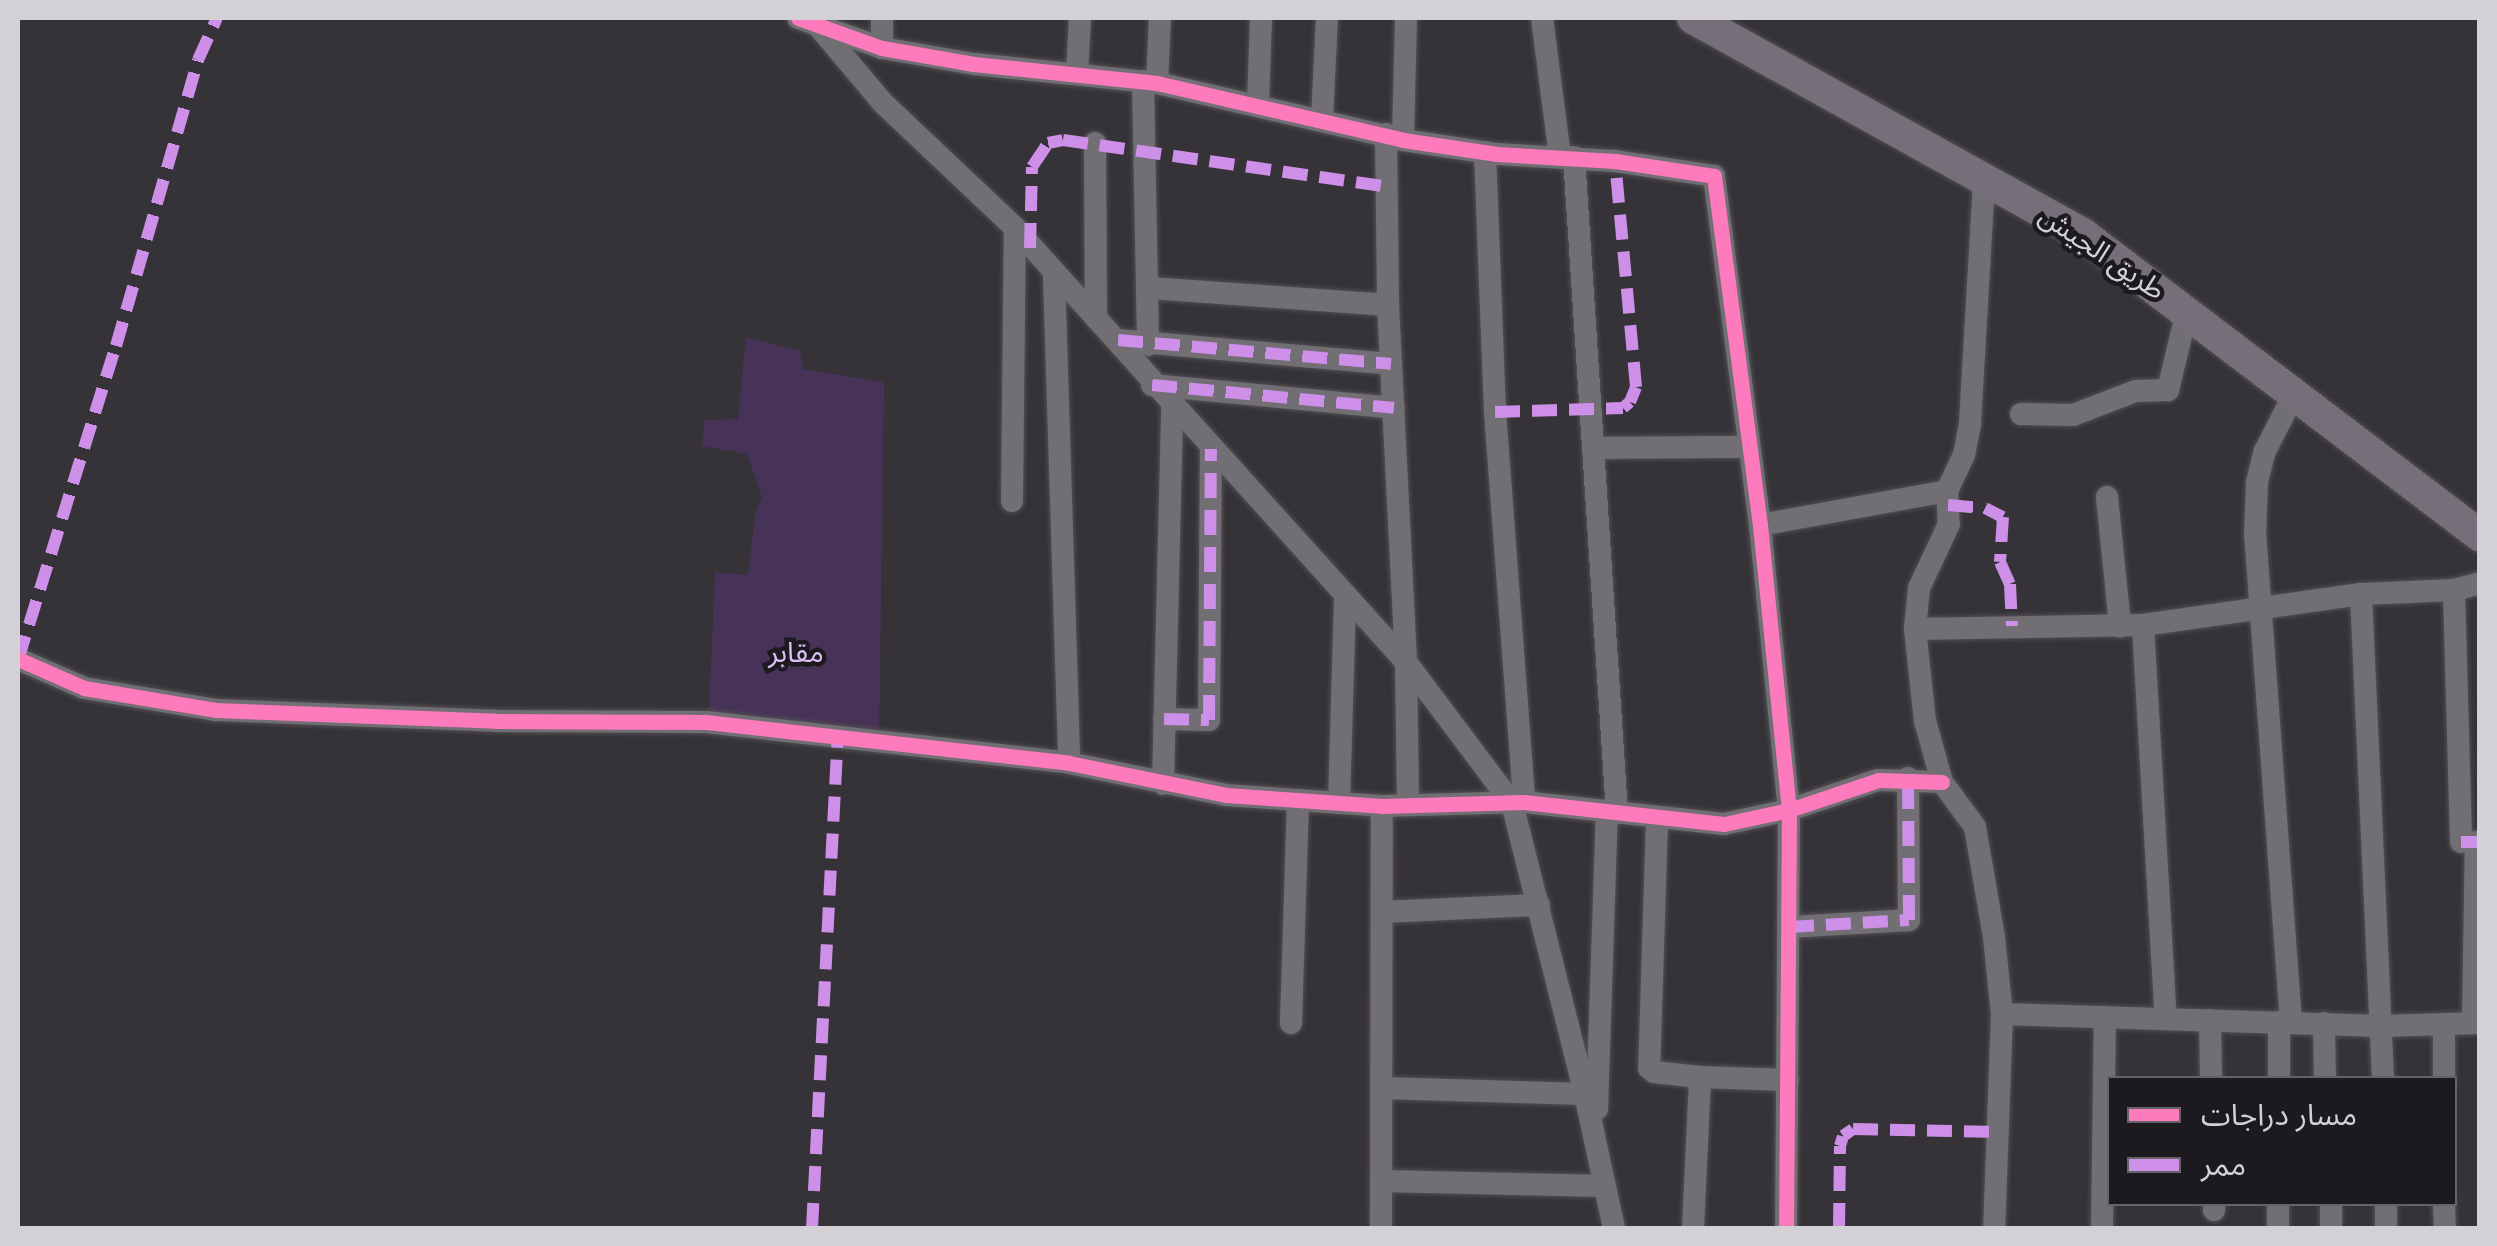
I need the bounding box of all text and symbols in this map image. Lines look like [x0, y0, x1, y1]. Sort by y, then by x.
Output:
street label: طريق الجيش [2033, 199, 2171, 307]
park label: مقابر [768, 636, 824, 670]
legend [2107, 1076, 2457, 1206]
text: مسار دراجات [2201, 1097, 2357, 1133]
text: ممر [2201, 1147, 2246, 1183]

